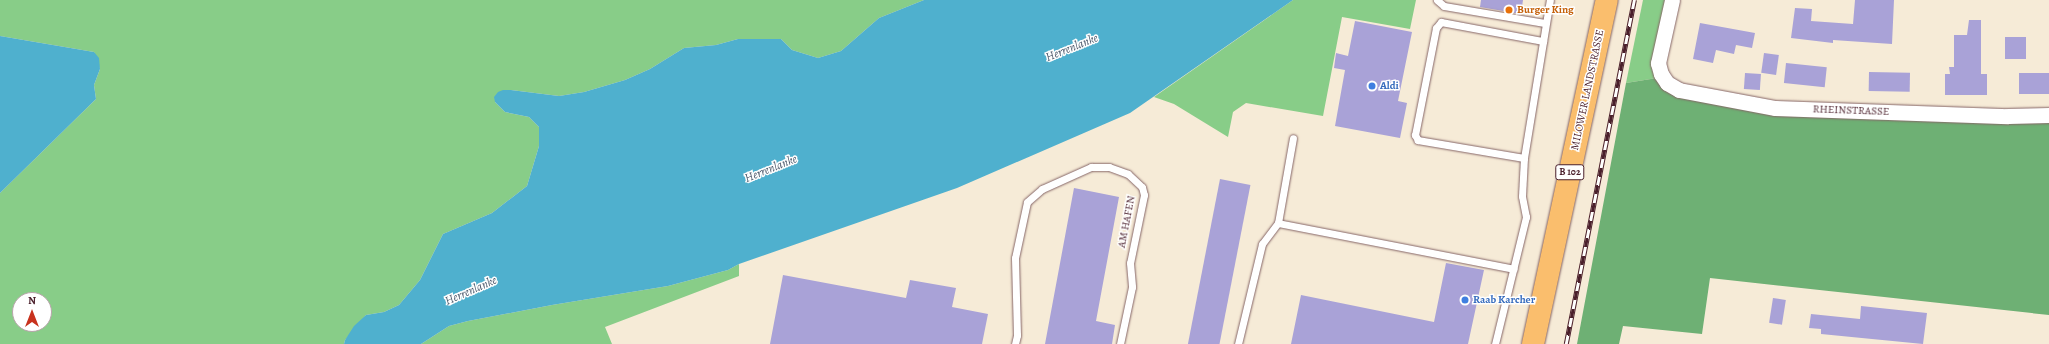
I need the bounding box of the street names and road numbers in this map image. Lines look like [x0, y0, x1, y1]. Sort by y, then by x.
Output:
street label: MILOWER LANDSTRASSE [1569, 29, 1607, 151]
street label: RHEINSTRASSE [1813, 103, 1889, 119]
road number: B 102 [1555, 164, 1585, 180]
street label: AM HAFEN [1116, 195, 1138, 249]

